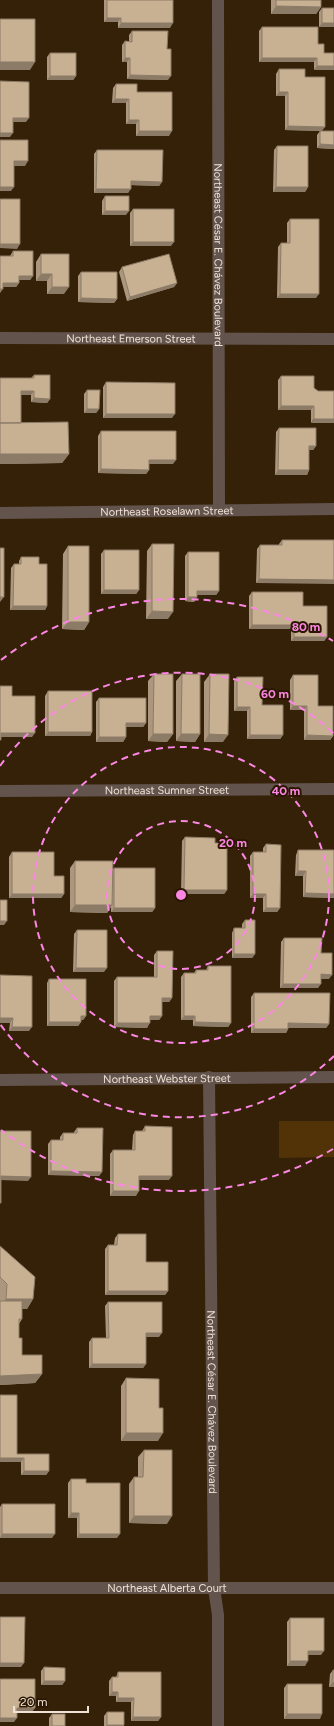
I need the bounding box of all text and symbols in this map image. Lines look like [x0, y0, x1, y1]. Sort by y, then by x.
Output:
street label: Northeast César E. Chávez Boulevard [211, 163, 225, 347]
street label: Northeast Emerson Street [66, 332, 196, 346]
street label: Northeast Roselawn Street [100, 504, 234, 519]
text: 80 m [292, 620, 320, 634]
text: 60 m [261, 687, 289, 701]
street label: Northeast Sumner Street [105, 784, 229, 797]
text: 40 m [272, 784, 300, 798]
text: 20 m [219, 836, 247, 850]
centre of rings [174, 888, 188, 902]
street label: Northeast Webster Street [103, 1072, 231, 1086]
street label: Northeast César E. Chávez Boulevard [204, 1310, 219, 1494]
street label: Northeast Alberta Court [107, 1582, 227, 1595]
scale bar [14, 1688, 88, 1714]
text: 20 m [20, 1695, 48, 1709]

